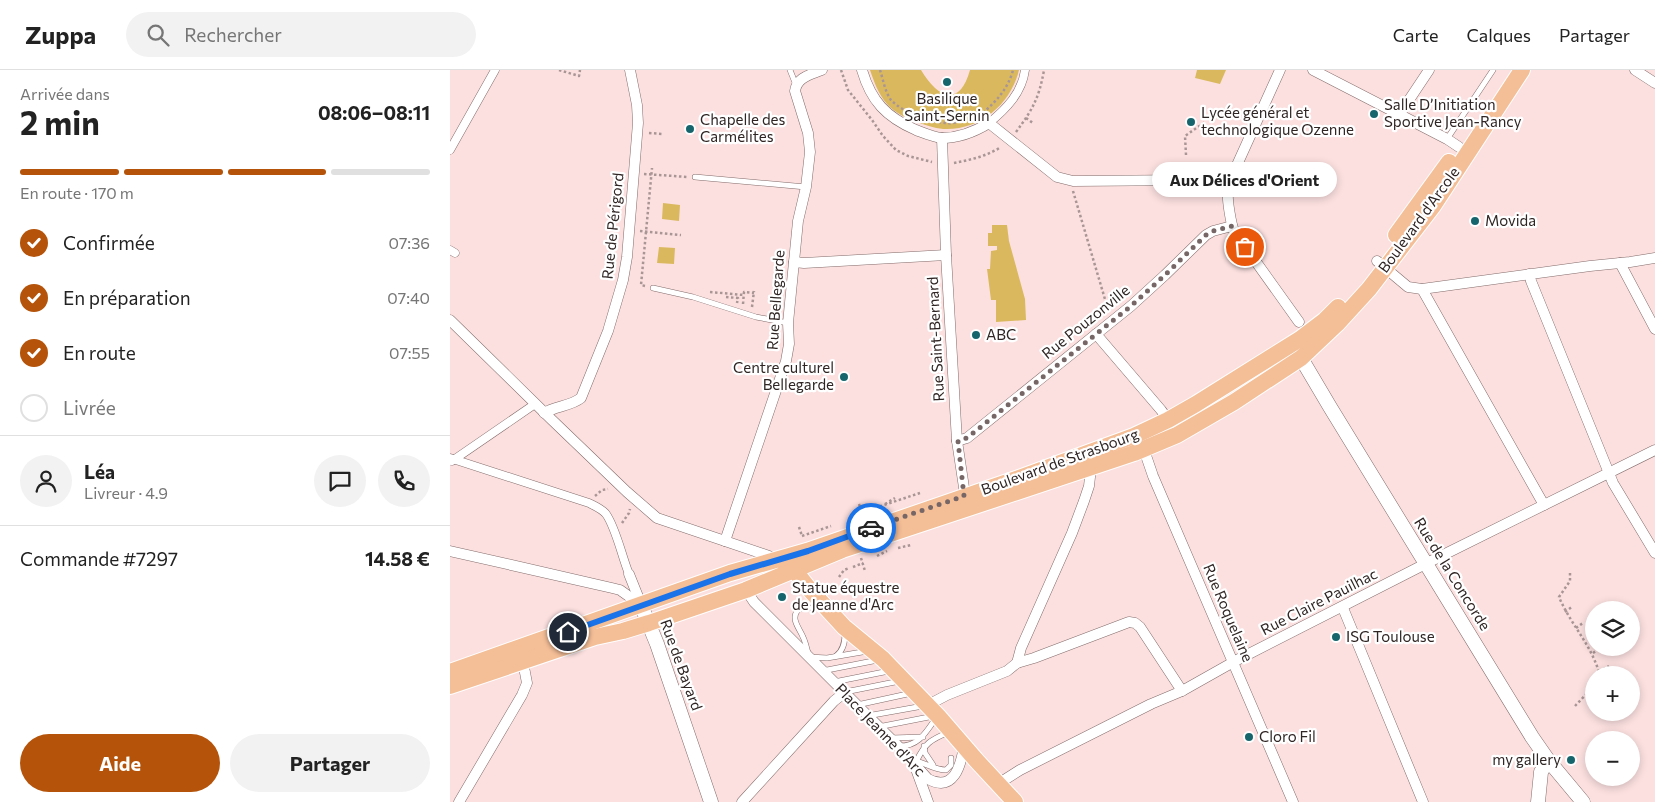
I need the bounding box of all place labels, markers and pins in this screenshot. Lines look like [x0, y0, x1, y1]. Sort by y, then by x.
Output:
marker: Basilique Saint-Sernin [941, 76, 953, 88]
place label: Basilique Saint-Sernin [904, 89, 990, 124]
place label: Salle D’Initiation Sportive Jean-Rancy [1384, 95, 1522, 130]
place label: Lycée général et technologique Ozenne [1201, 103, 1354, 138]
marker: Salle D’Initiation Sportive Jean-Rancy [1368, 108, 1380, 120]
place label: Chapelle des Carmélites [700, 110, 785, 145]
marker: Lycée général et technologique Ozenne [1185, 116, 1197, 128]
marker: Chapelle des Carmélites [684, 123, 696, 135]
callout: Aux Délices d'Orient [1152, 162, 1338, 197]
place label: Movida [1485, 211, 1536, 229]
marker: Movida [1469, 215, 1481, 227]
pin [1224, 226, 1266, 268]
place label: ABC [986, 325, 1016, 343]
marker: ABC [970, 329, 982, 341]
place label: Centre culturel Bellegarde [733, 358, 834, 393]
marker: Centre culturel Bellegarde [838, 371, 850, 383]
place label: Statue équestre de Jeanne d'Arc [792, 578, 900, 613]
marker: Statue équestre de Jeanne d'Arc [776, 591, 788, 603]
pin [547, 611, 589, 653]
place label: ISG Toulouse [1346, 627, 1435, 645]
marker: ISG Toulouse [1330, 631, 1342, 643]
place label: Cloro Fil [1259, 727, 1316, 745]
marker: Cloro Fil [1243, 731, 1255, 743]
place label: my gallery [1492, 750, 1561, 768]
marker: my gallery [1565, 754, 1577, 766]

